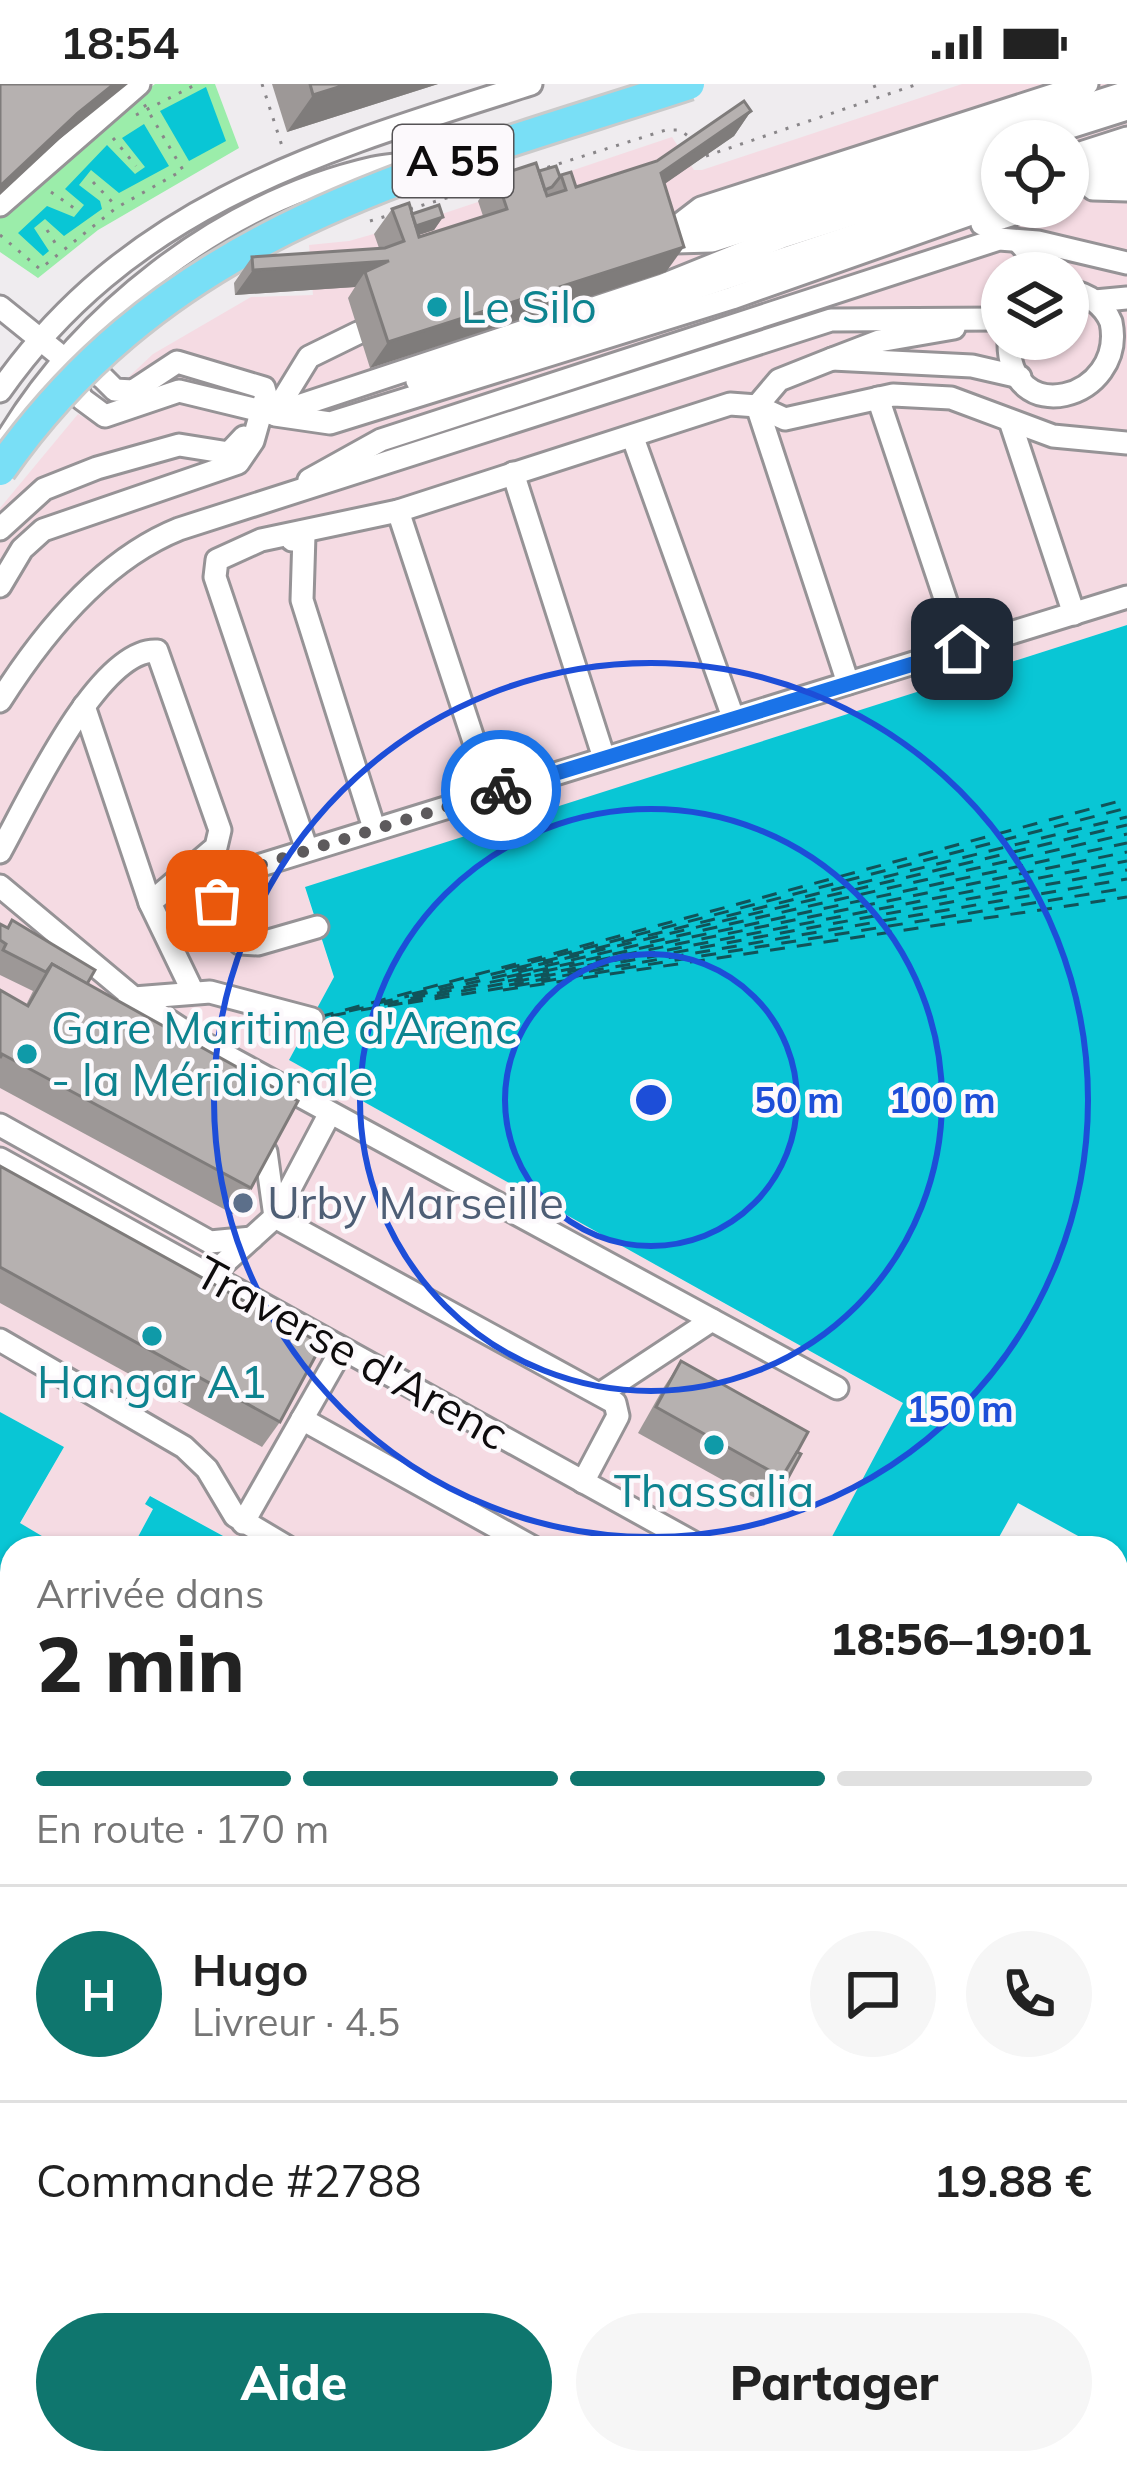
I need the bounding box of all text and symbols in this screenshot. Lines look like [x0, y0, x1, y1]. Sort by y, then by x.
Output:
text: 18:54 [60, 14, 179, 70]
map controls [981, 120, 1089, 360]
button: locate [981, 120, 1089, 228]
road number: A 55 [393, 125, 513, 197]
button: layers [981, 252, 1089, 360]
place label: Le Silo [461, 278, 597, 334]
marker: Le Silo [424, 294, 450, 320]
pin [911, 598, 1013, 700]
icon: home [929, 616, 995, 682]
courier [441, 730, 561, 850]
icon: bike [468, 757, 534, 823]
pin [166, 850, 268, 952]
icon: bag [184, 868, 250, 934]
place label: Gare Maritime d'Arenc - la Méridionale [51, 999, 517, 1107]
marker: Gare Maritime d'Arenc - la Méridionale [14, 1041, 40, 1067]
text: 50 m [754, 1077, 840, 1122]
text: 100 m [888, 1077, 996, 1122]
centre of rings [630, 1079, 672, 1121]
place label: Urby Marseille [267, 1174, 564, 1230]
marker: Urby Marseille [230, 1190, 256, 1216]
street label: Traverse d'Arenc [186, 1243, 518, 1461]
marker: Hangar A1 [139, 1323, 165, 1349]
place label: Hangar A1 [37, 1353, 267, 1409]
text: 150 m [906, 1386, 1014, 1431]
marker: Thassalia [701, 1432, 727, 1458]
place label: Thassalia [614, 1462, 814, 1518]
text: Arrivée dans [36, 1569, 264, 1618]
text: 18:56–19:01 [830, 1610, 1092, 1666]
text: 2 min [36, 1614, 245, 1712]
text: En route · 170 m [36, 1804, 329, 1853]
button: chat [810, 1931, 936, 2057]
button: phone [966, 1931, 1092, 2057]
text: Hugo [192, 1941, 308, 1997]
text: H [82, 1966, 116, 2022]
text: Livreur · 4.5 [192, 1997, 400, 2046]
text: Commande #2788 [36, 2152, 422, 2208]
text: 19.88 € [934, 2152, 1092, 2208]
button: Aide [36, 2313, 552, 2451]
button: Partager [576, 2313, 1092, 2451]

